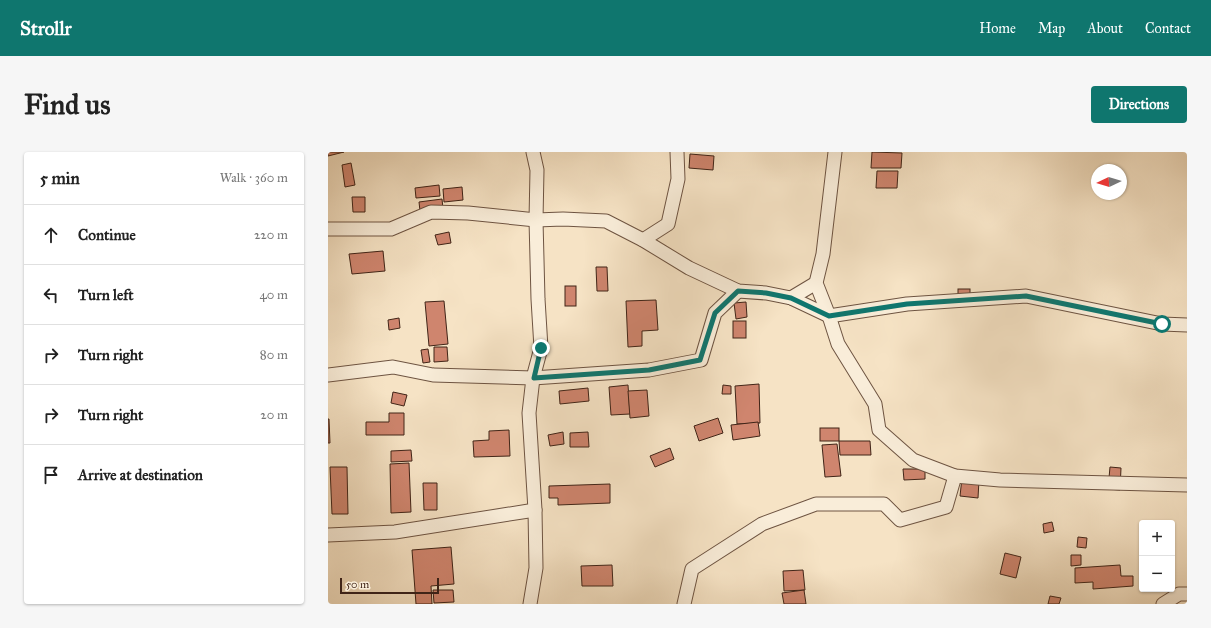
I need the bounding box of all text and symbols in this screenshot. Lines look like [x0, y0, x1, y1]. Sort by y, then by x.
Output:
text: Strollr [20, 17, 72, 40]
text: Home [979, 20, 1016, 37]
text: Map [1038, 20, 1065, 37]
text: About [1087, 20, 1123, 37]
text: Contact [1145, 20, 1191, 37]
button: Directions [1091, 86, 1187, 123]
text: Find us [24, 87, 110, 122]
north arrow [1091, 164, 1127, 200]
text: 5 min [40, 168, 80, 189]
text: Walk · 360 m [220, 170, 288, 186]
icon: ahead [40, 224, 62, 246]
text: Continue [78, 226, 136, 244]
text: 220 m [254, 227, 288, 243]
icon: left [40, 284, 62, 306]
text: Turn left [78, 286, 134, 304]
text: 40 m [259, 287, 288, 303]
route start [1153, 315, 1171, 333]
route end [532, 339, 550, 357]
icon: right [40, 344, 62, 366]
text: Turn right [78, 346, 143, 364]
text: 80 m [260, 347, 288, 363]
icon: right [40, 404, 62, 426]
text: Turn right [78, 406, 143, 424]
text: 20 m [260, 407, 288, 423]
icon: arrive [40, 464, 62, 486]
text: Arrive at destination [78, 466, 203, 484]
map controls [1139, 520, 1175, 592]
button: + [1139, 520, 1175, 556]
button: − [1139, 556, 1175, 592]
scale bar [340, 576, 439, 595]
text: 50 m [346, 578, 369, 591]

